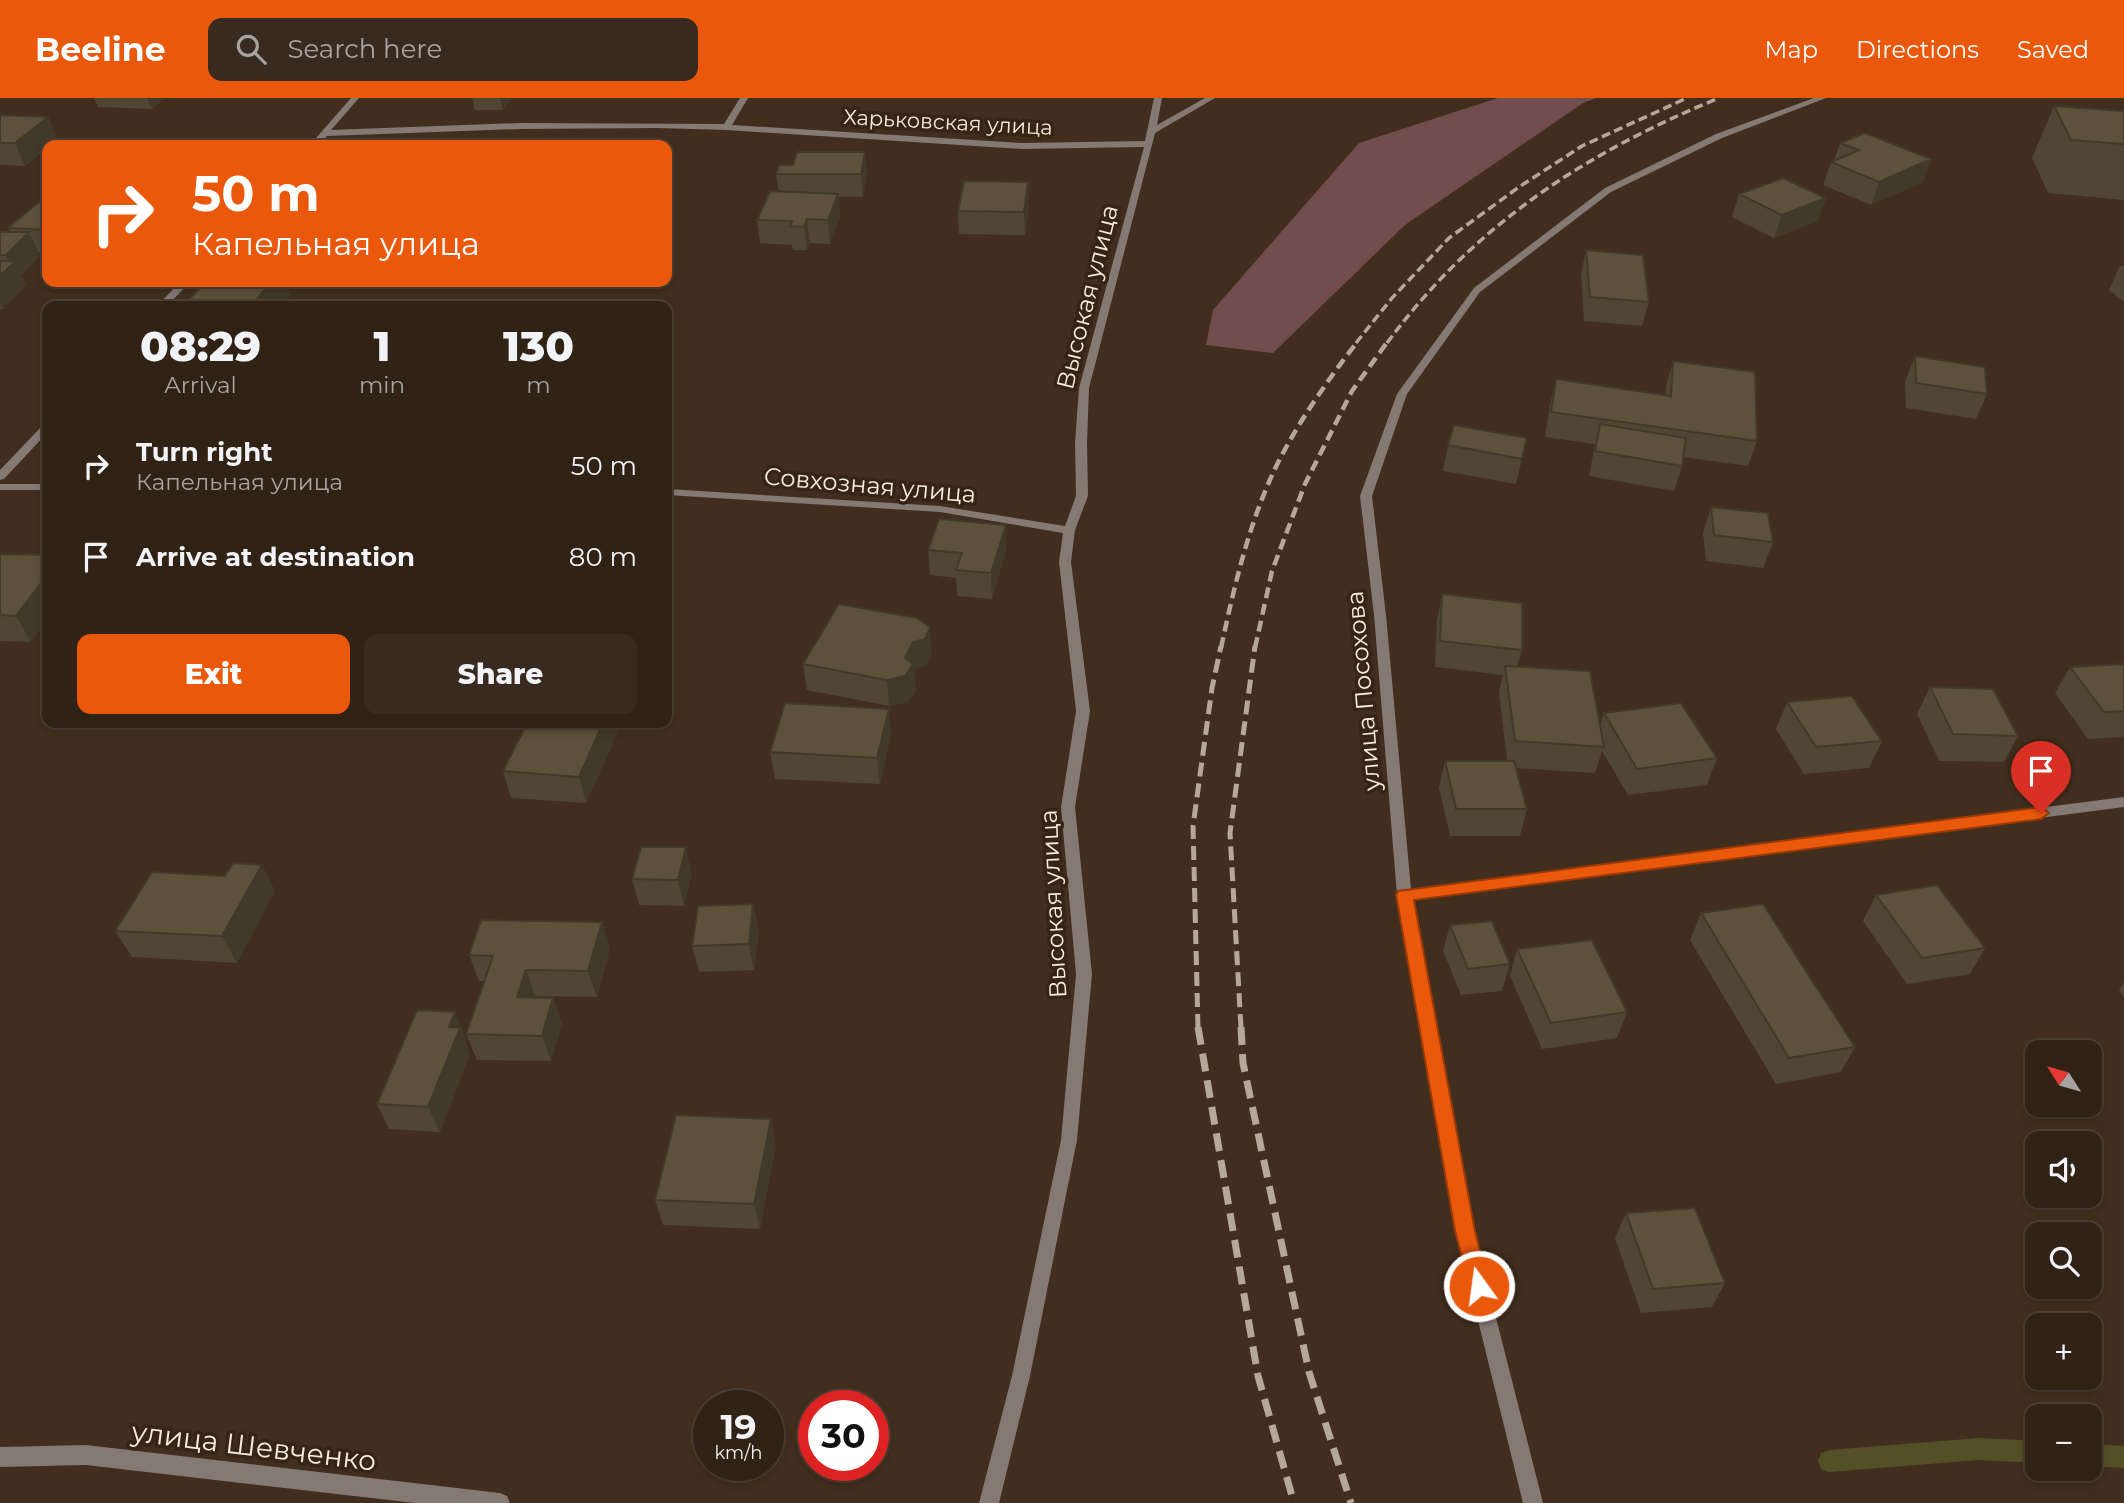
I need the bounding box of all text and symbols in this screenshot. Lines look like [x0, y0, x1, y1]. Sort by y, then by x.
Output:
search box [208, 18, 698, 81]
text: Beeline [35, 29, 166, 69]
icon: search [232, 30, 270, 68]
text: Search here [288, 33, 442, 65]
text: Map [1765, 35, 1818, 64]
text: Directions [1856, 35, 1979, 64]
text: Saved [2017, 35, 2089, 64]
street label: Харьковская улица [843, 104, 1053, 140]
text: 50 m [192, 164, 320, 223]
icon: right [77, 168, 168, 259]
street label: Высокая улица [1050, 202, 1124, 392]
text: Капельная улица [192, 224, 480, 263]
text: 08:29 [140, 320, 261, 372]
text: 1 [374, 320, 391, 372]
text: 130 [503, 320, 574, 372]
text: Arrival [164, 371, 237, 399]
text: min [359, 371, 405, 399]
text: m [526, 371, 551, 399]
text: Turn right [136, 436, 272, 468]
icon: right [77, 447, 115, 485]
text: 50 m [571, 450, 637, 482]
street label: Совхозная улица [763, 461, 977, 509]
text: Капельная улица [136, 468, 343, 496]
icon: arrive [77, 538, 115, 576]
text: Arrive at destination [136, 541, 415, 573]
text: 80 m [569, 541, 637, 573]
street label: улица Посохова [1340, 590, 1386, 793]
button: Exit [77, 634, 350, 714]
button: Share [364, 634, 637, 714]
pin [2011, 741, 2071, 813]
icon: arrive [2022, 752, 2060, 790]
street label: Высокая улица [1034, 809, 1072, 999]
north arrow [2025, 1040, 2102, 1116]
map controls [2025, 1040, 2102, 1481]
button: sound [2025, 1131, 2102, 1208]
button: search [2025, 1222, 2102, 1299]
position arrow [1442, 1249, 1516, 1323]
button: + [2025, 1313, 2102, 1390]
speed limit sign: 30 [798, 1390, 889, 1481]
button: − [2025, 1404, 2102, 1481]
text: 19 [720, 1405, 757, 1448]
street label: улица Шевченко [129, 1414, 378, 1478]
text: km/h [714, 1442, 763, 1464]

